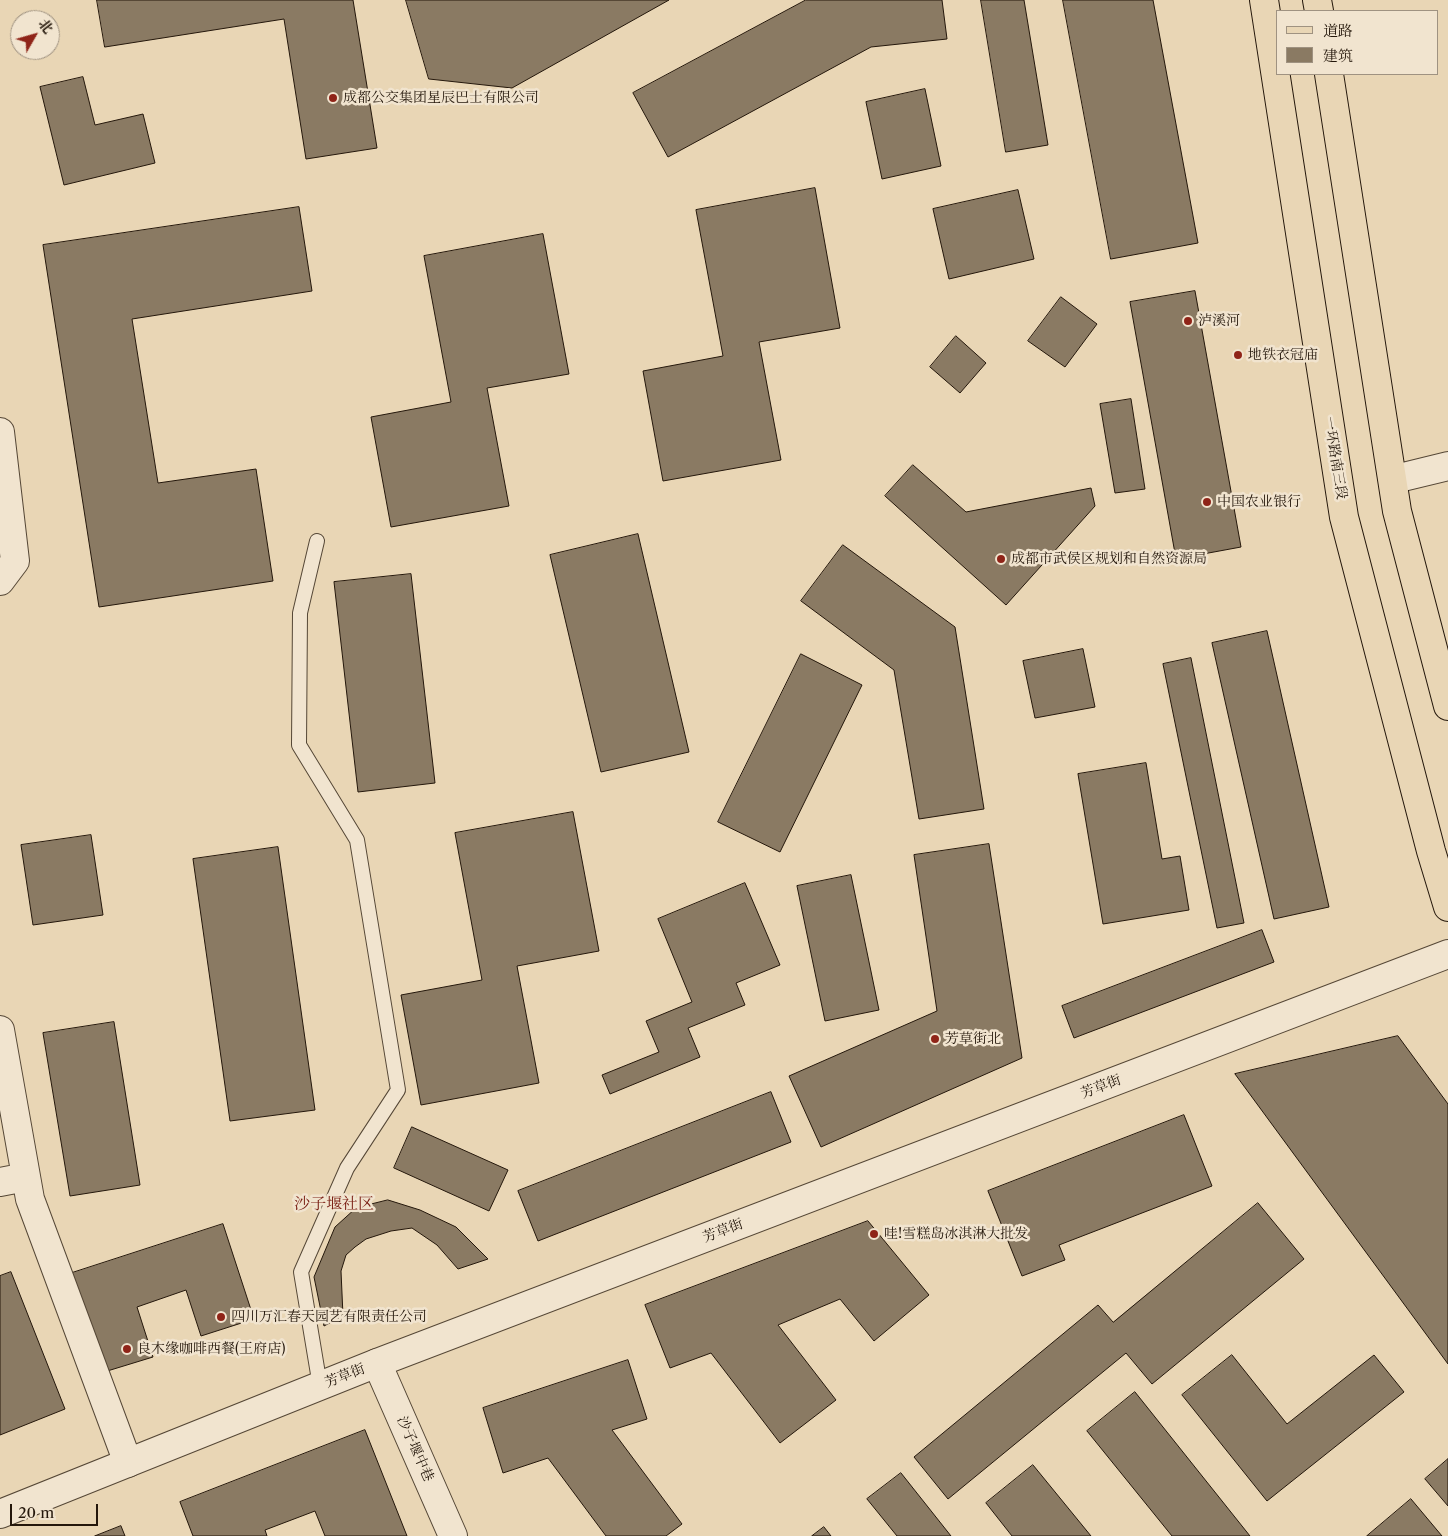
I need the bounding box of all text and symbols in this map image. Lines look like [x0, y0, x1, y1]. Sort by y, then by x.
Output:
north arrow [10, 10, 60, 60]
legend [1276, 10, 1438, 75]
text: 北 [35, 15, 57, 37]
text: 道路 [1323, 21, 1353, 40]
text: 建筑 [1323, 46, 1353, 65]
place label: 成都公交集团星辰巴士有限公司 [343, 90, 539, 106]
marker: 成都公交集团星辰巴士有限公司 [327, 92, 339, 104]
place label: 泸溪河 [1198, 313, 1240, 329]
marker: 泸溪河 [1182, 315, 1194, 327]
place label: 地铁衣冠庙 [1248, 347, 1318, 363]
marker: 地铁衣冠庙 [1232, 349, 1244, 361]
street label: 一环路南三段 [1320, 415, 1350, 501]
place label: 中国农业银行 [1217, 494, 1301, 510]
marker: 中国农业银行 [1201, 496, 1213, 508]
place label: 成都市武侯区规划和自然资源局 [1011, 551, 1207, 567]
marker: 成都市武侯区规划和自然资源局 [995, 553, 1007, 565]
place label: 芳草街北 [945, 1031, 1001, 1047]
marker: 芳草街北 [929, 1033, 941, 1045]
street label: 芳草街 [1078, 1072, 1124, 1102]
district label: 沙子堰社区 [294, 1194, 374, 1214]
street label: 芳草街 [700, 1216, 746, 1246]
place label: 哇!雪糕岛冰淇淋大批发 [884, 1226, 1028, 1242]
marker: 哇!雪糕岛冰淇淋大批发 [868, 1228, 880, 1240]
place label: 四川万汇春天园艺有限责任公司 [231, 1309, 427, 1325]
marker: 四川万汇春天园艺有限责任公司 [215, 1311, 227, 1323]
place label: 良木缘咖啡西餐(王府店) [137, 1341, 285, 1357]
marker: 良木缘咖啡西餐(王府店) [121, 1343, 133, 1355]
street label: 芳草街 [322, 1360, 368, 1392]
street label: 沙子堰中巷 [393, 1414, 437, 1484]
scale bar [12, 1494, 100, 1526]
text: 20 m [18, 1503, 54, 1522]

